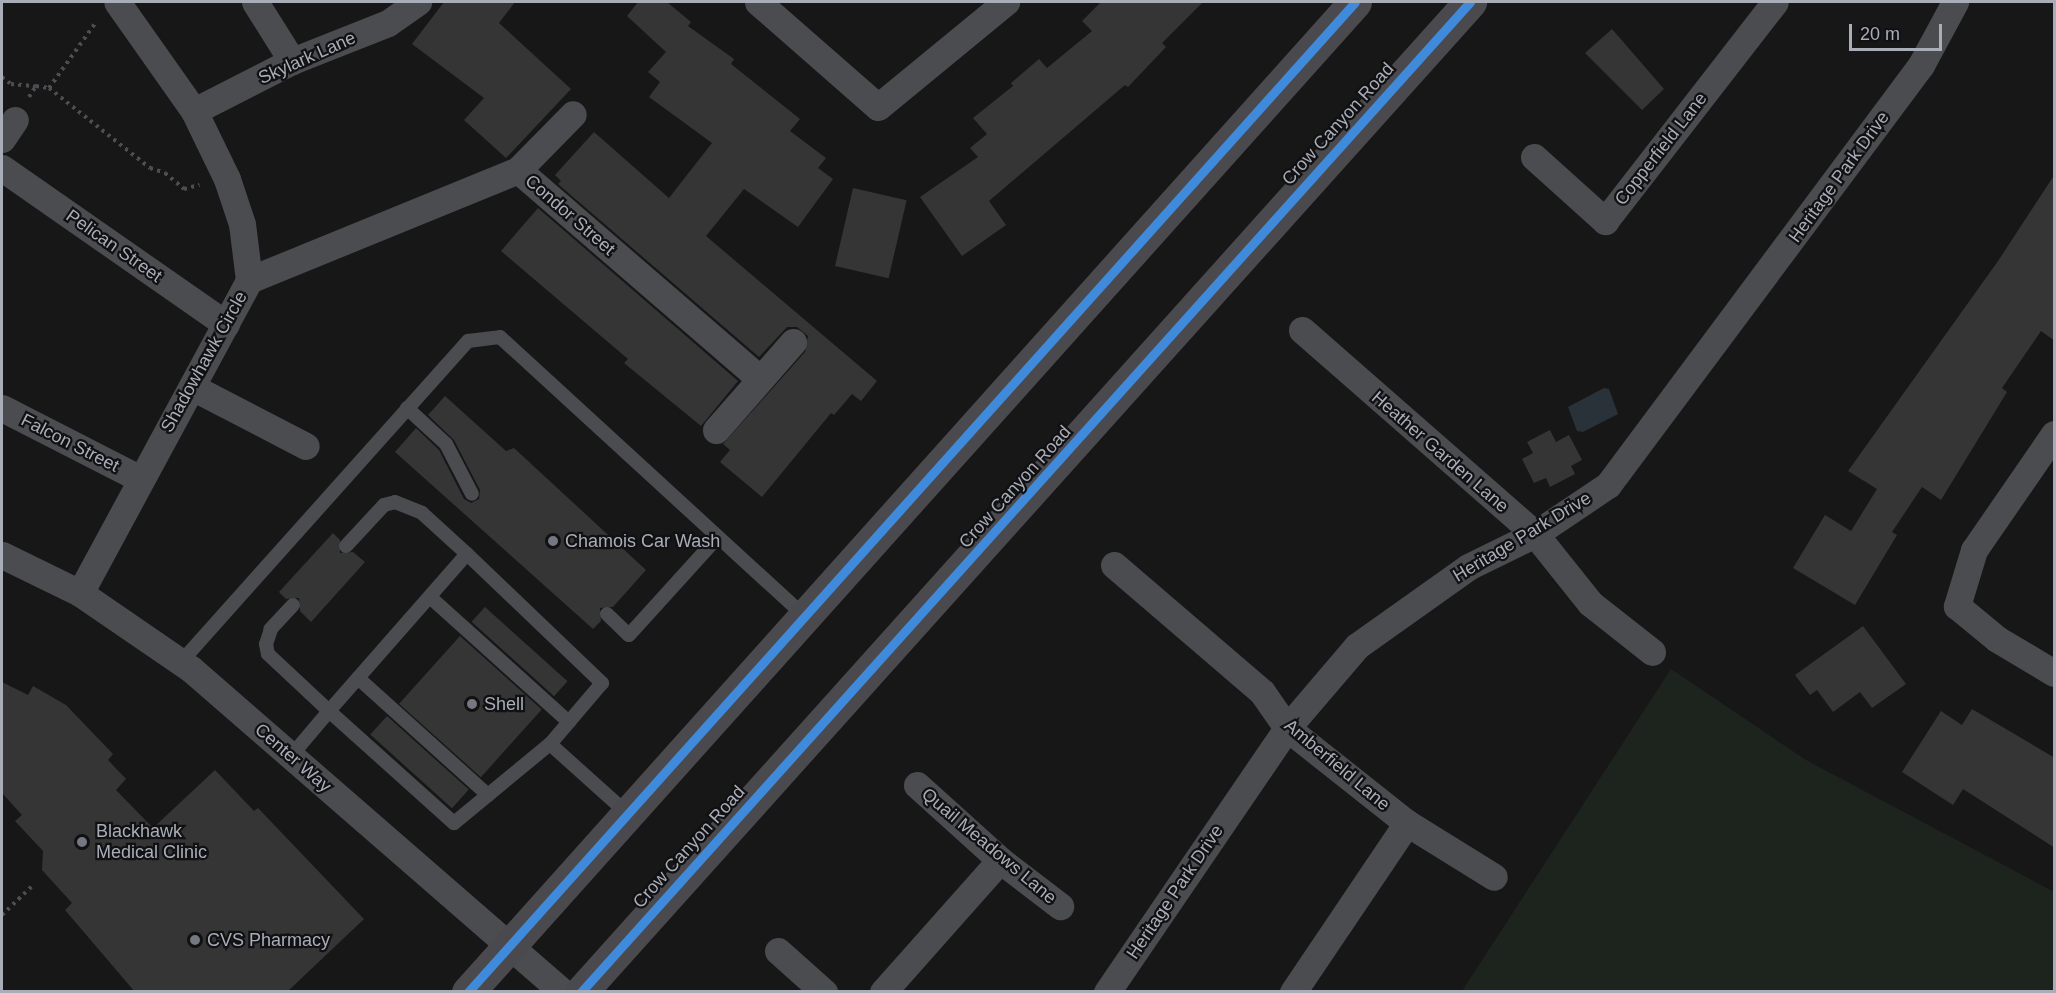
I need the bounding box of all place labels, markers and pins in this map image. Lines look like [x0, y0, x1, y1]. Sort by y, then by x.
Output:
place label: Chamois Car Wash [565, 530, 720, 552]
marker: Chamois Car Wash [546, 534, 560, 548]
place label: Shell [484, 693, 524, 715]
marker: Shell [465, 697, 479, 711]
place label: Blackhawk Medical Clinic [96, 821, 207, 864]
marker: Blackhawk Medical Clinic [73, 833, 91, 851]
place label: CVS Pharmacy [207, 929, 330, 951]
marker: CVS Pharmacy [188, 933, 202, 947]

